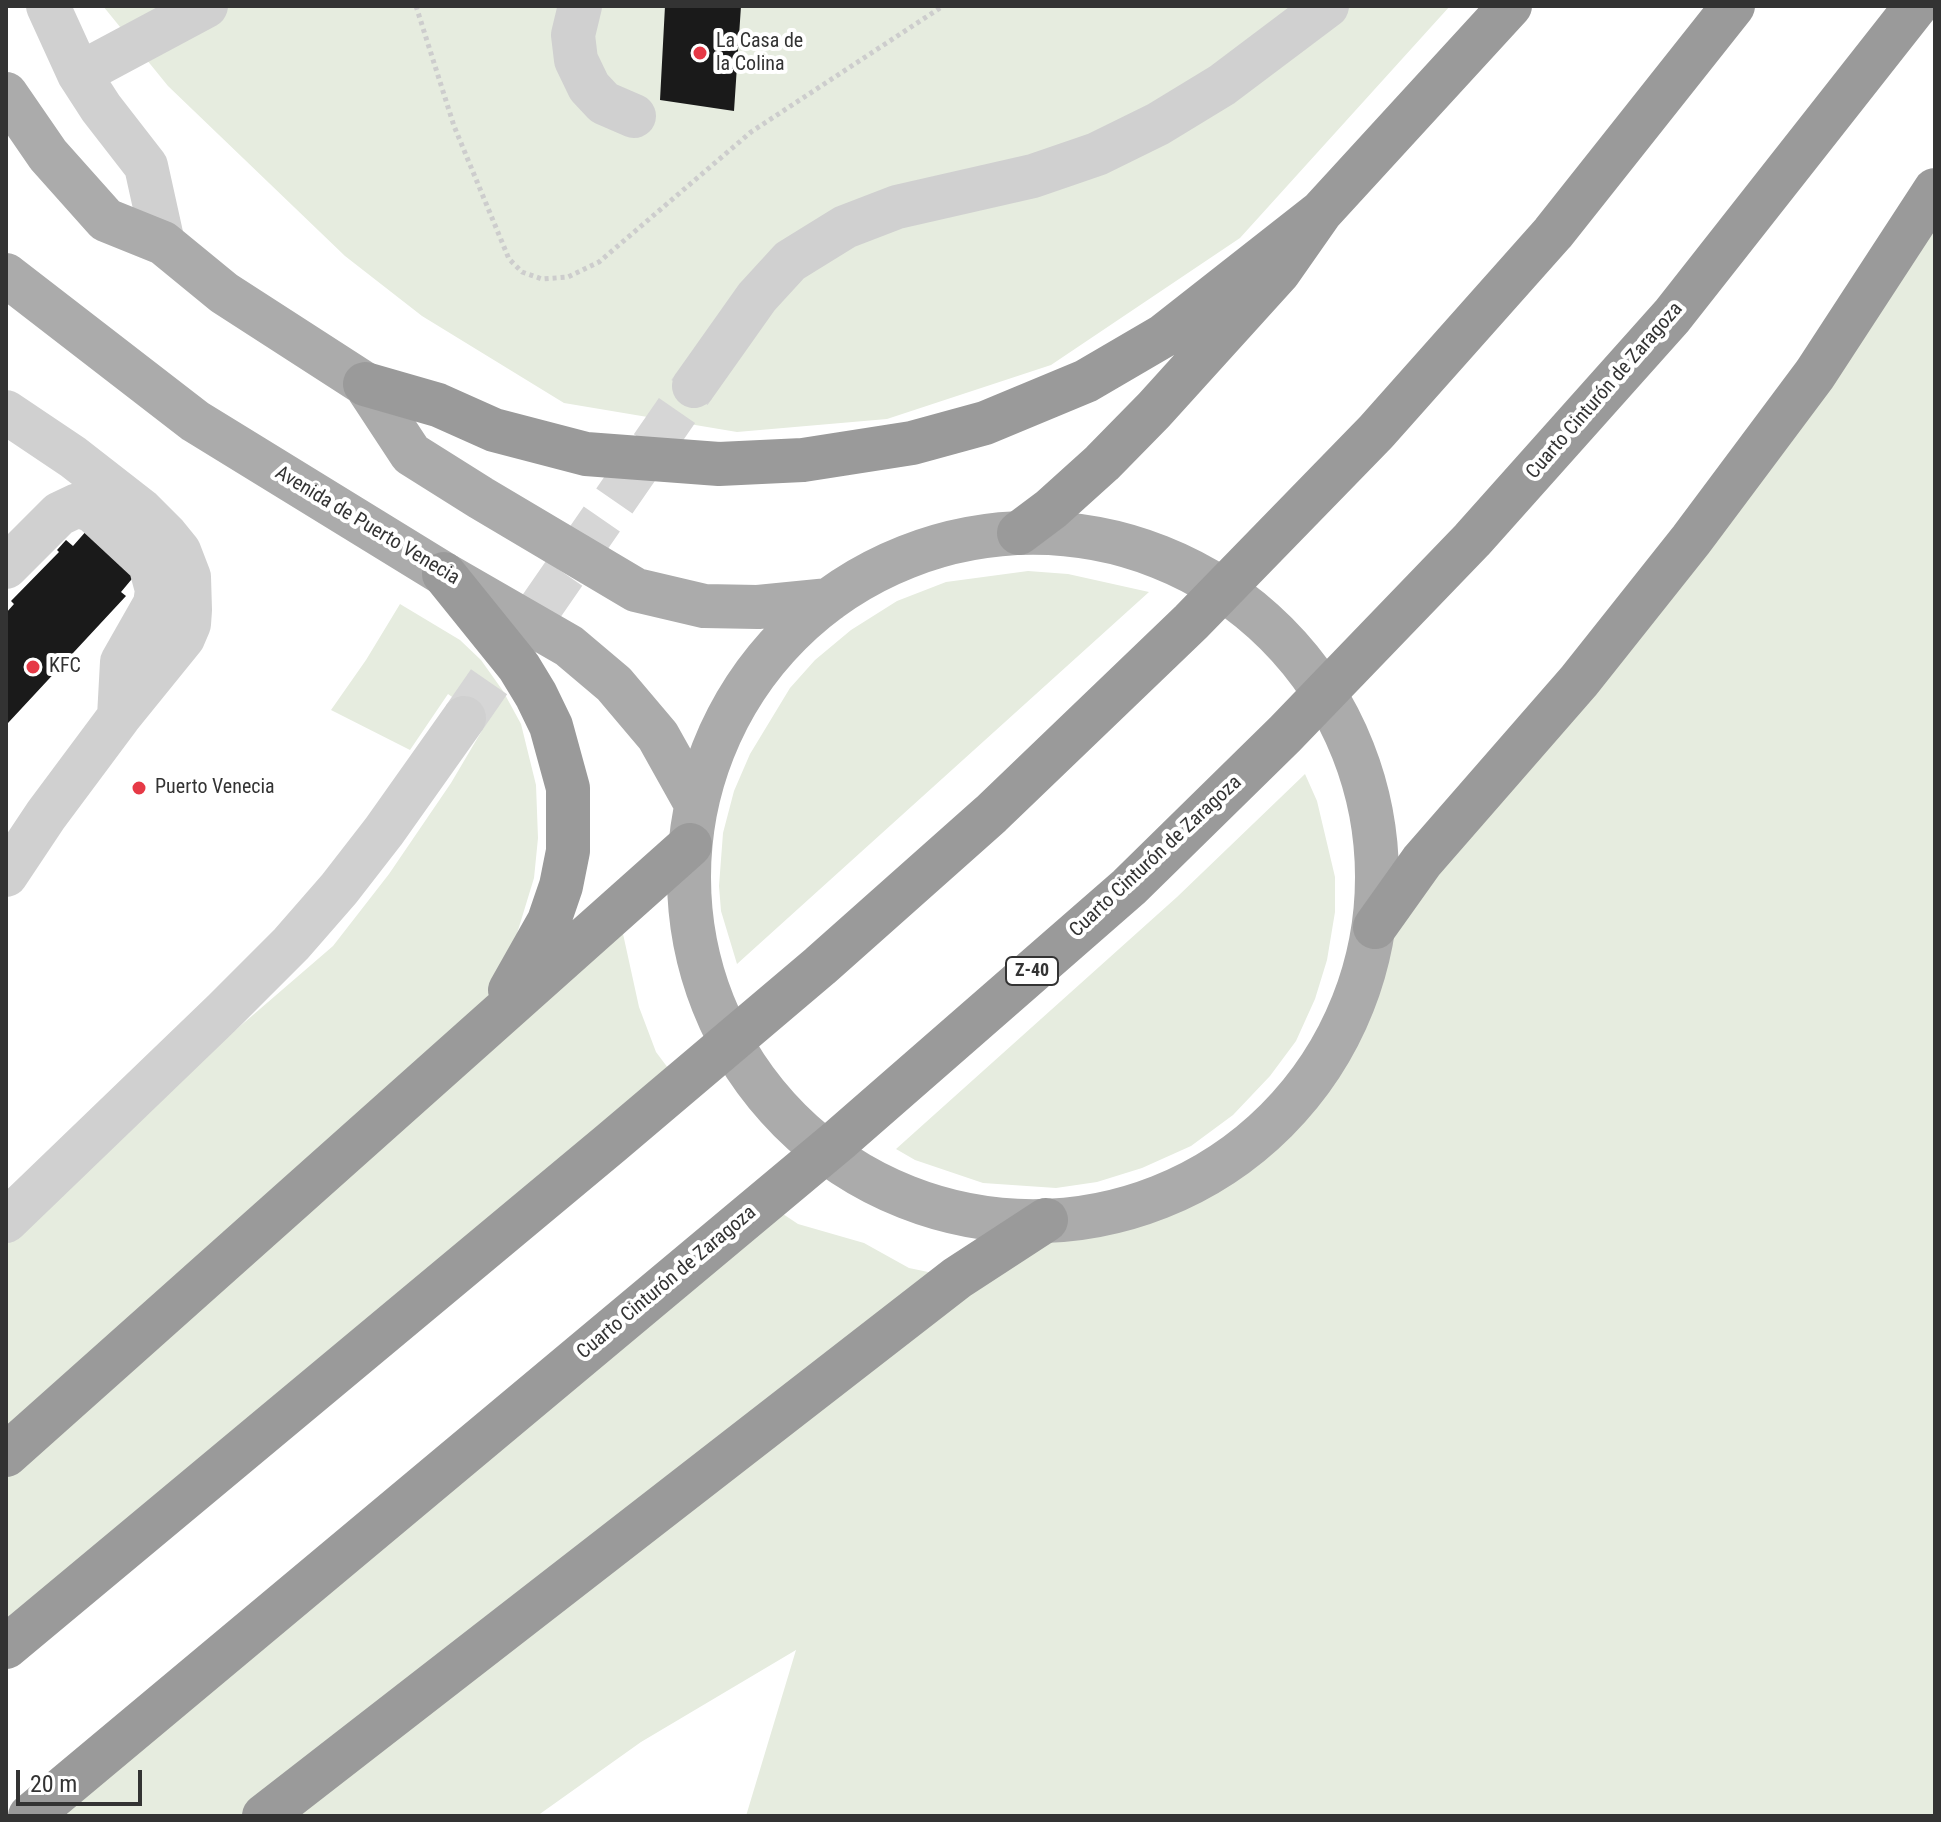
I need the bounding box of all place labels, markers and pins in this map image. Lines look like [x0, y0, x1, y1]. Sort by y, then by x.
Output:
place label: La Casa de la Colina [716, 30, 803, 77]
marker: La Casa de la Colina [691, 44, 709, 62]
place label: KFC [49, 655, 81, 679]
marker: KFC [24, 658, 42, 676]
place label: Puerto Venecia [155, 776, 275, 800]
marker: Puerto Venecia [130, 779, 148, 797]

